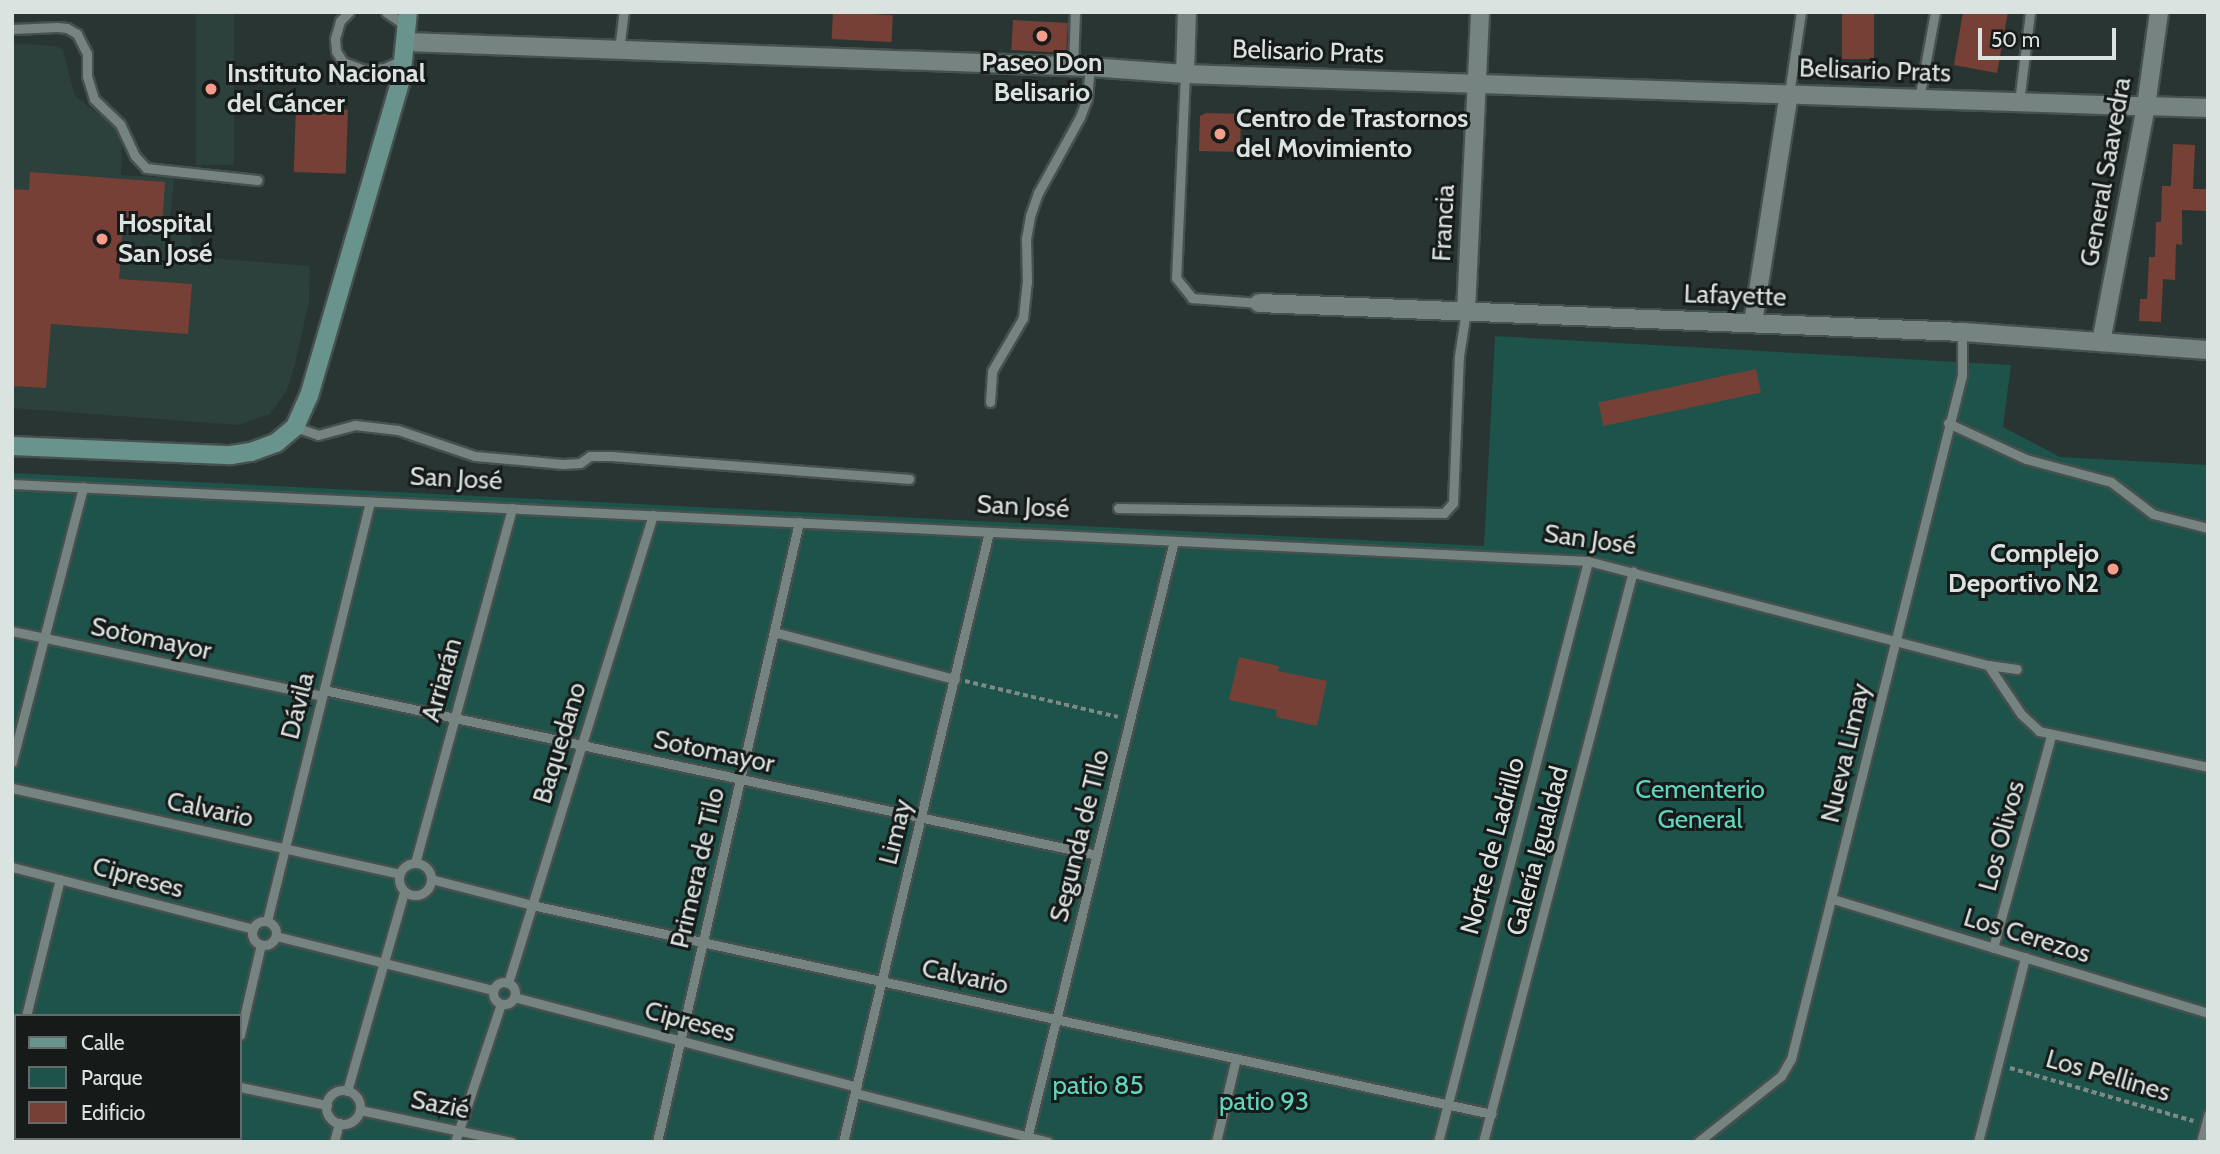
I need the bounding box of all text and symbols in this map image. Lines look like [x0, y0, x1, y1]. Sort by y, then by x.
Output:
scale bar [1982, 14, 2120, 58]
text: 50 m [1991, 27, 2040, 52]
marker: Paseo Don Belisario [1034, 28, 1050, 44]
street label: Belisario Prats [1231, 34, 1385, 70]
place label: Paseo Don Belisario [982, 47, 1102, 108]
street label: Belisario Prats [1798, 53, 1952, 89]
place label: Instituto Nacional del Cáncer [227, 58, 426, 119]
street label: General Saavedra [2074, 75, 2138, 269]
marker: Instituto Nacional del Cáncer [201, 79, 221, 99]
place label: Centro de Trastornos del Movimiento [1236, 103, 1468, 164]
marker: Centro de Trastornos del Movimiento [1210, 124, 1230, 144]
street label: Francia [1426, 184, 1462, 262]
place label: Hospital San José [118, 208, 212, 270]
marker: Hospital San José [92, 229, 112, 249]
street label: Lafayette [1683, 279, 1787, 313]
street label: San José [409, 461, 503, 497]
street label: San José [976, 489, 1070, 525]
street label: San José [1542, 518, 1638, 562]
place label: Complejo Deportivo N2 [1948, 538, 2099, 600]
marker: Complejo Deportivo N2 [2105, 561, 2121, 577]
street label: Sotomayor [88, 611, 214, 667]
street label: Arriarán [415, 635, 469, 725]
street label: Dávila [275, 669, 321, 743]
street label: Baquedano [527, 679, 593, 807]
street label: Nueva Limay [1815, 680, 1877, 826]
street label: Sotomayor [651, 724, 777, 780]
street label: Segunda de TIlo [1044, 747, 1116, 925]
street label: Norte de Ladrillo [1454, 754, 1532, 938]
street label: Galería Igualdad [1500, 763, 1576, 939]
park label: Cementerio General [1635, 774, 1765, 836]
street label: Los Olivos [1972, 777, 2032, 895]
street label: Primera de Tilo [664, 785, 732, 951]
street label: Calvario [164, 786, 256, 834]
street label: Limay [873, 796, 919, 868]
street label: Cipreses [89, 851, 187, 905]
street label: Los Cerezos [1960, 902, 2094, 970]
street label: Calvario [919, 953, 1011, 1001]
street label: Cipreses [641, 995, 739, 1049]
legend [14, 1014, 242, 1140]
text: Calle [81, 1030, 125, 1055]
street label: Los Pellines [2042, 1043, 2174, 1109]
text: Parque [81, 1065, 143, 1090]
park label: patio 85 [1053, 1070, 1143, 1102]
street label: Sazié [408, 1084, 472, 1126]
park label: patio 93 [1219, 1086, 1309, 1118]
text: Edificio [81, 1100, 145, 1125]

